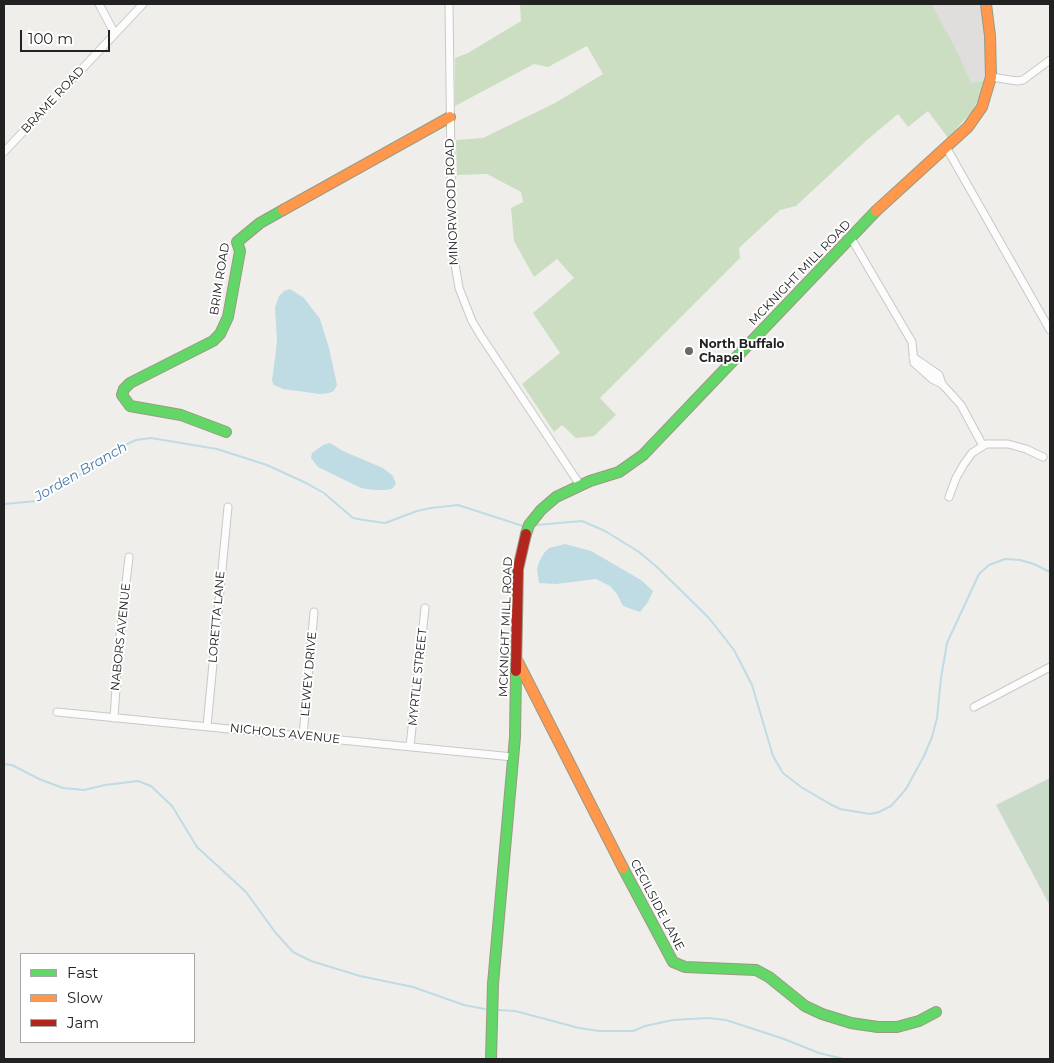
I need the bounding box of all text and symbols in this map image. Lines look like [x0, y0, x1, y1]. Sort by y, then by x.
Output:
scale bar [22, 20, 112, 52]
text: 100 m [28, 29, 73, 48]
street label: BRAME ROAD [18, 64, 88, 136]
street label: MINORWOOD ROAD [443, 138, 461, 266]
street label: MCKNIGHT MILL ROAD [746, 217, 854, 329]
street label: BRIM ROAD [207, 242, 233, 316]
place label: North Buffalo Chapel [699, 337, 784, 365]
marker: North Buffalo Chapel [683, 345, 695, 357]
water label: Jorden Branch [32, 439, 130, 505]
street label: MCKNIGHT MILL ROAD [496, 557, 516, 697]
street label: LORETTA LANE [206, 570, 228, 664]
street label: NABORS AVENUE [108, 582, 134, 692]
street label: MYRTLE STREET [406, 627, 430, 727]
street label: LEWEY DRIVE [298, 631, 320, 717]
street label: NICHOLS AVENUE [229, 721, 341, 747]
street label: CECILSIDE LANE [627, 857, 687, 953]
legend [20, 953, 195, 1043]
text: Fast [67, 963, 98, 982]
text: Slow [67, 988, 103, 1007]
text: Jam [67, 1013, 99, 1032]

